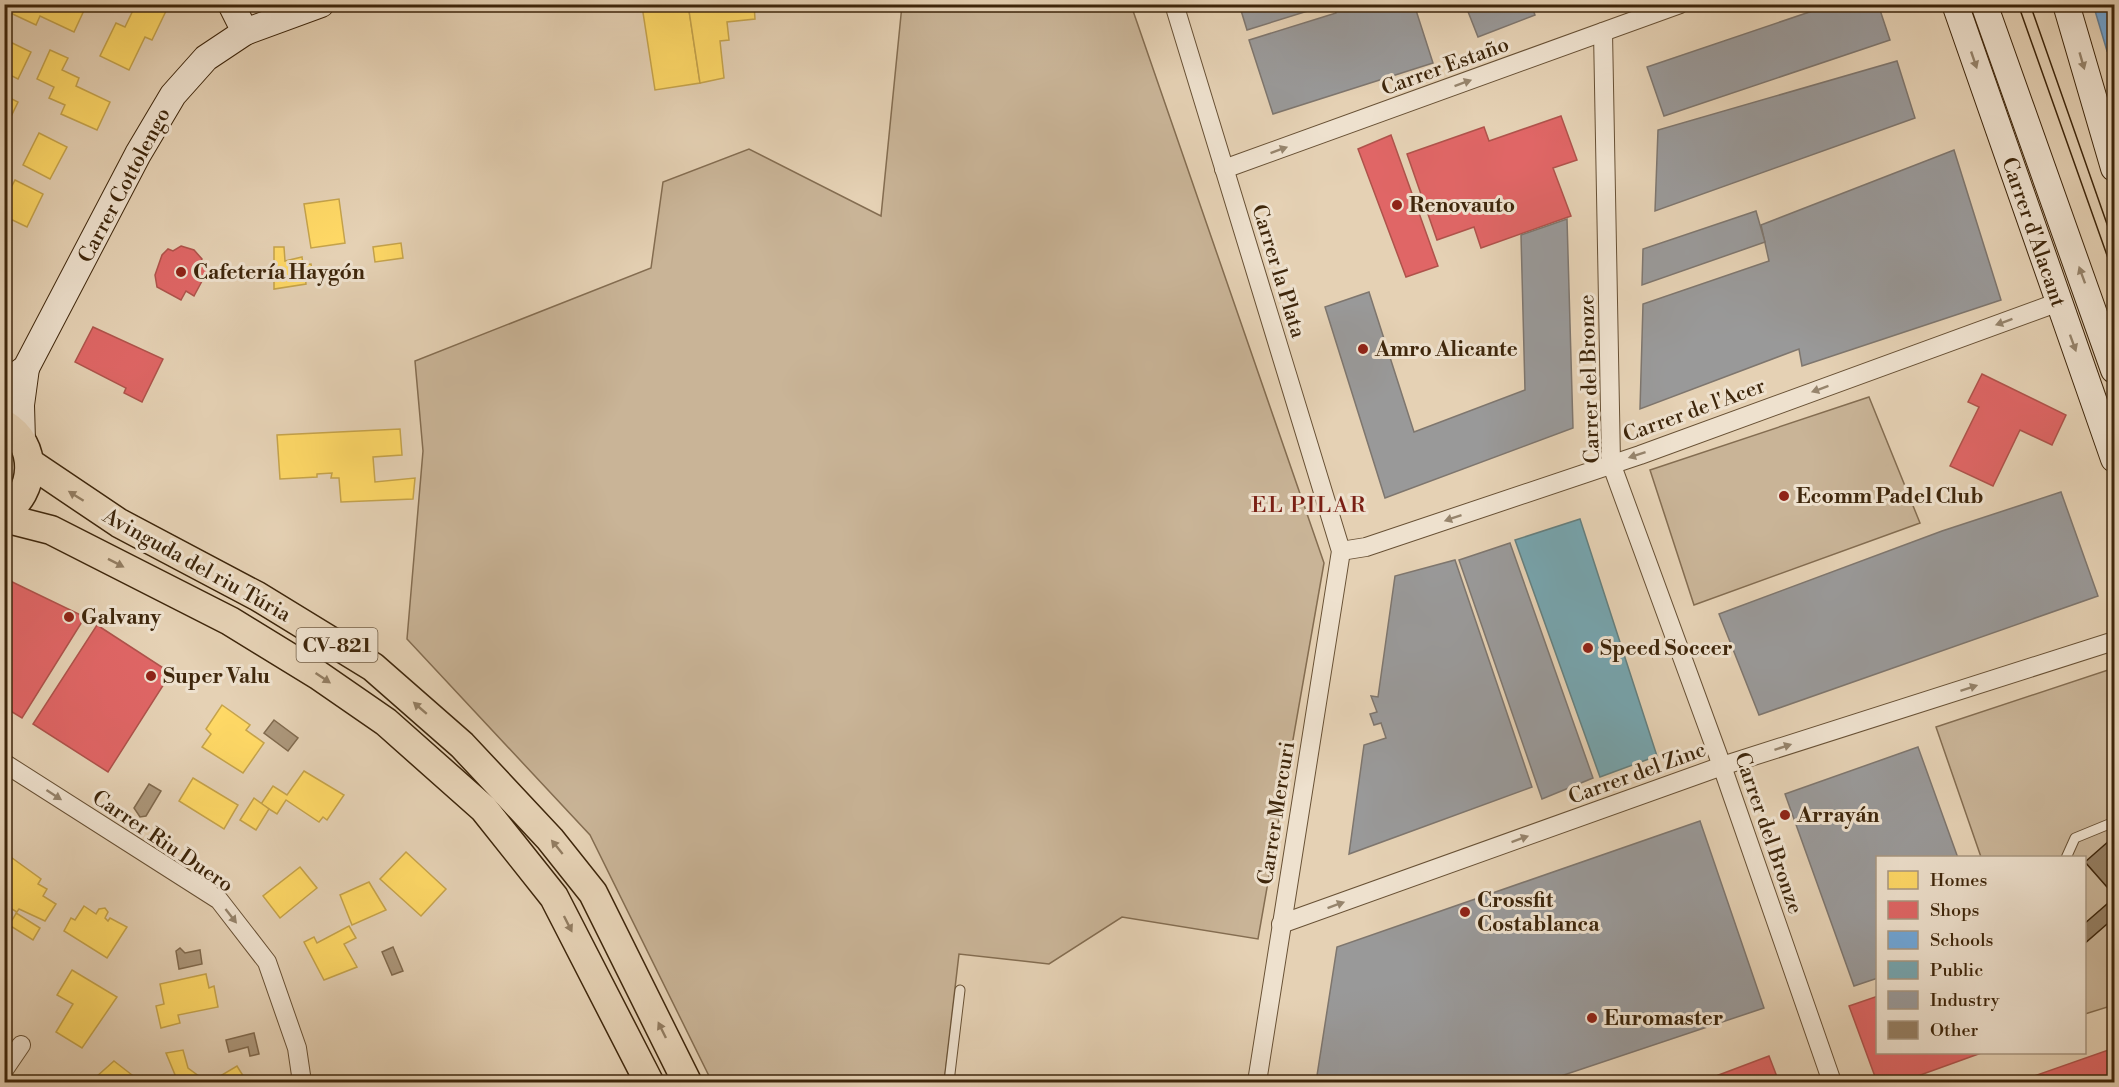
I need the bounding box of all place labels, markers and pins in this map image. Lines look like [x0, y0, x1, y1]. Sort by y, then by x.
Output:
place label: Renovauto [1409, 193, 1515, 219]
marker: Renovauto [1390, 198, 1404, 212]
place label: Cafetería Haygón [193, 260, 365, 286]
marker: Cafetería Haygón [174, 265, 188, 279]
place label: Amro Alicante [1374, 337, 1518, 363]
marker: Amro Alicante [1356, 342, 1370, 356]
place label: Ecomm Padel Club [1796, 484, 1983, 510]
marker: Ecomm Padel Club [1777, 489, 1791, 503]
place label: Galvany [81, 605, 162, 631]
marker: Galvany [62, 610, 76, 624]
place label: Speed Soccer [1600, 636, 1733, 662]
marker: Speed Soccer [1581, 641, 1595, 655]
place label: Super Valu [163, 664, 270, 690]
marker: Super Valu [144, 669, 158, 683]
place label: Arrayán [1796, 803, 1880, 829]
marker: Arrayán [1778, 808, 1792, 822]
place label: Crossfit Costablanca [1477, 888, 1600, 938]
marker: Crossfit Costablanca [1458, 905, 1472, 919]
place label: Euromaster [1604, 1006, 1723, 1032]
marker: Euromaster [1585, 1011, 1599, 1025]

